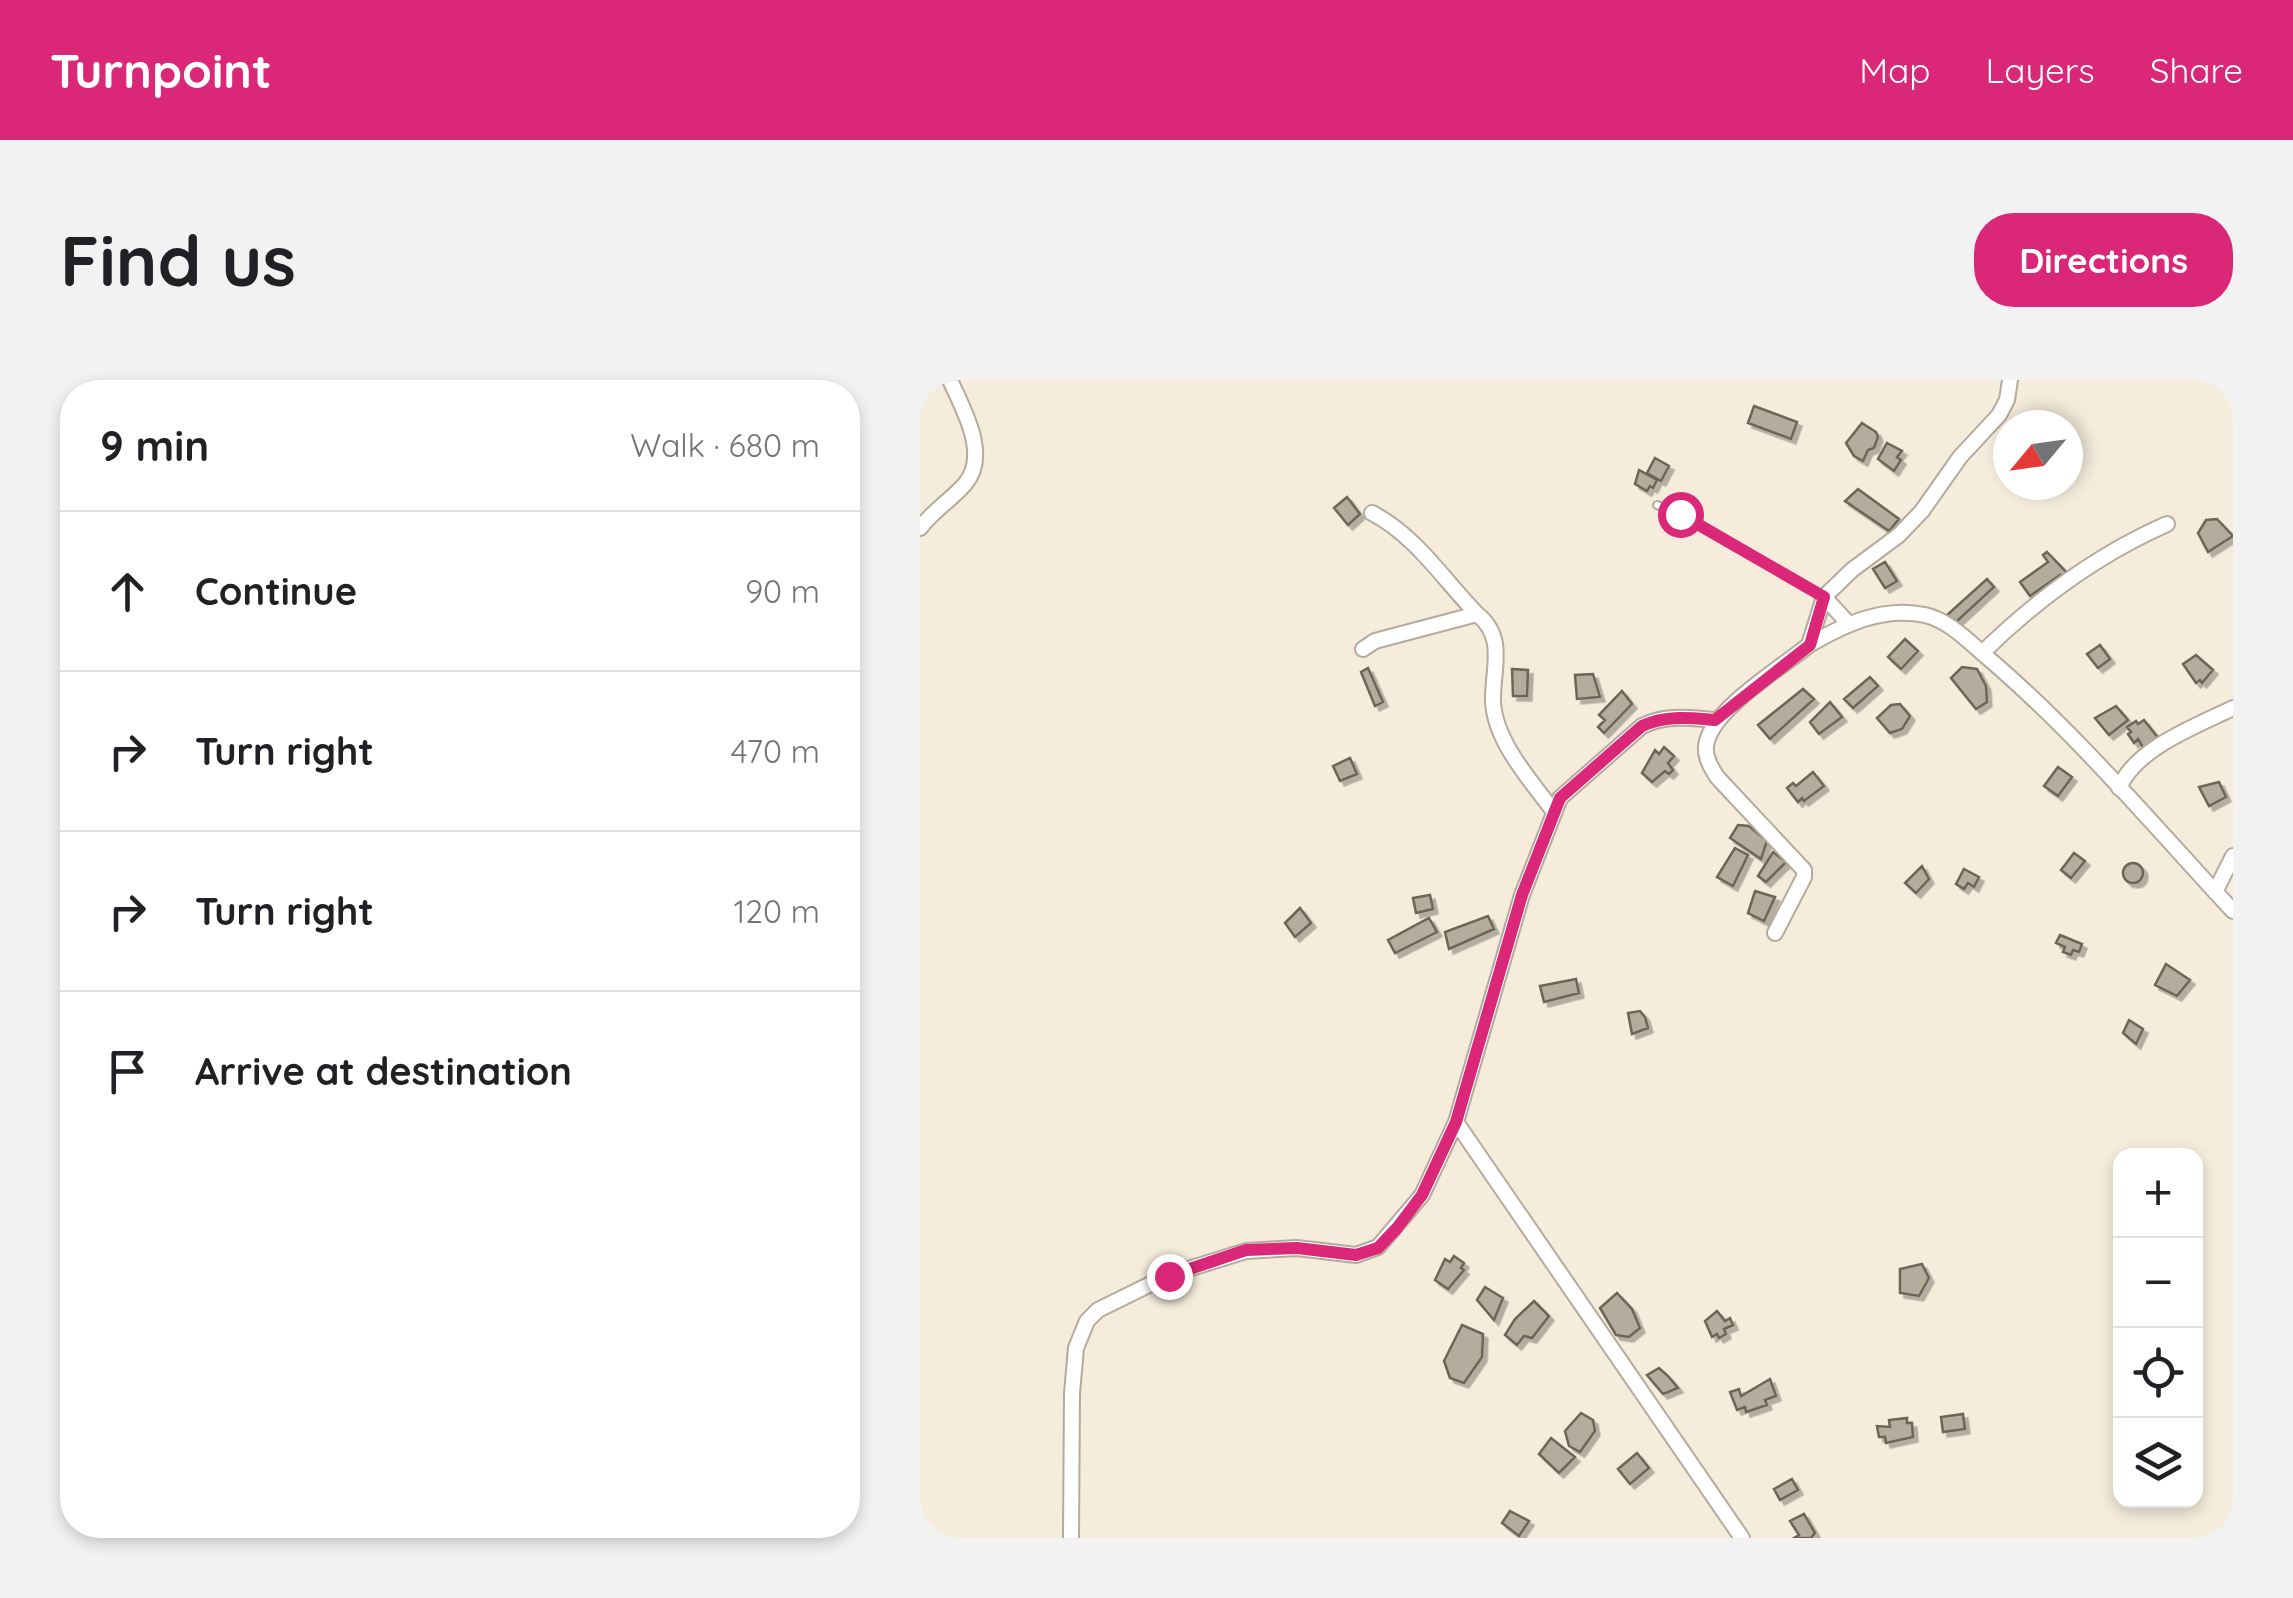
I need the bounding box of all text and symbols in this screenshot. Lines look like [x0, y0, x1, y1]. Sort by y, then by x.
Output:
text: Turnpoint [50, 40, 272, 100]
text: Map [1859, 48, 1931, 92]
text: Layers [1986, 48, 2095, 92]
text: Share [2150, 48, 2243, 92]
button: Directions [1974, 213, 2233, 307]
text: Find us [60, 216, 296, 304]
north arrow [1993, 410, 2083, 500]
text: 9 min [100, 419, 209, 472]
text: Walk · 680 m [630, 425, 820, 465]
route start [1658, 492, 1704, 538]
icon: ahead [100, 564, 155, 619]
text: Continue [195, 567, 357, 615]
text: 90 m [745, 571, 820, 611]
icon: right [100, 724, 155, 779]
text: Turn right [195, 727, 374, 775]
text: 470 m [731, 731, 820, 771]
icon: right [100, 884, 155, 939]
text: Turn right [195, 887, 374, 935]
text: 120 m [733, 891, 820, 931]
icon: arrive [100, 1044, 155, 1099]
text: Arrive at destination [195, 1047, 572, 1095]
map controls [2113, 1148, 2203, 1508]
button: + [2113, 1148, 2203, 1238]
button: − [2113, 1238, 2203, 1328]
route end [1147, 1254, 1193, 1300]
button: locate [2113, 1328, 2203, 1418]
button: layers [2113, 1418, 2203, 1508]

